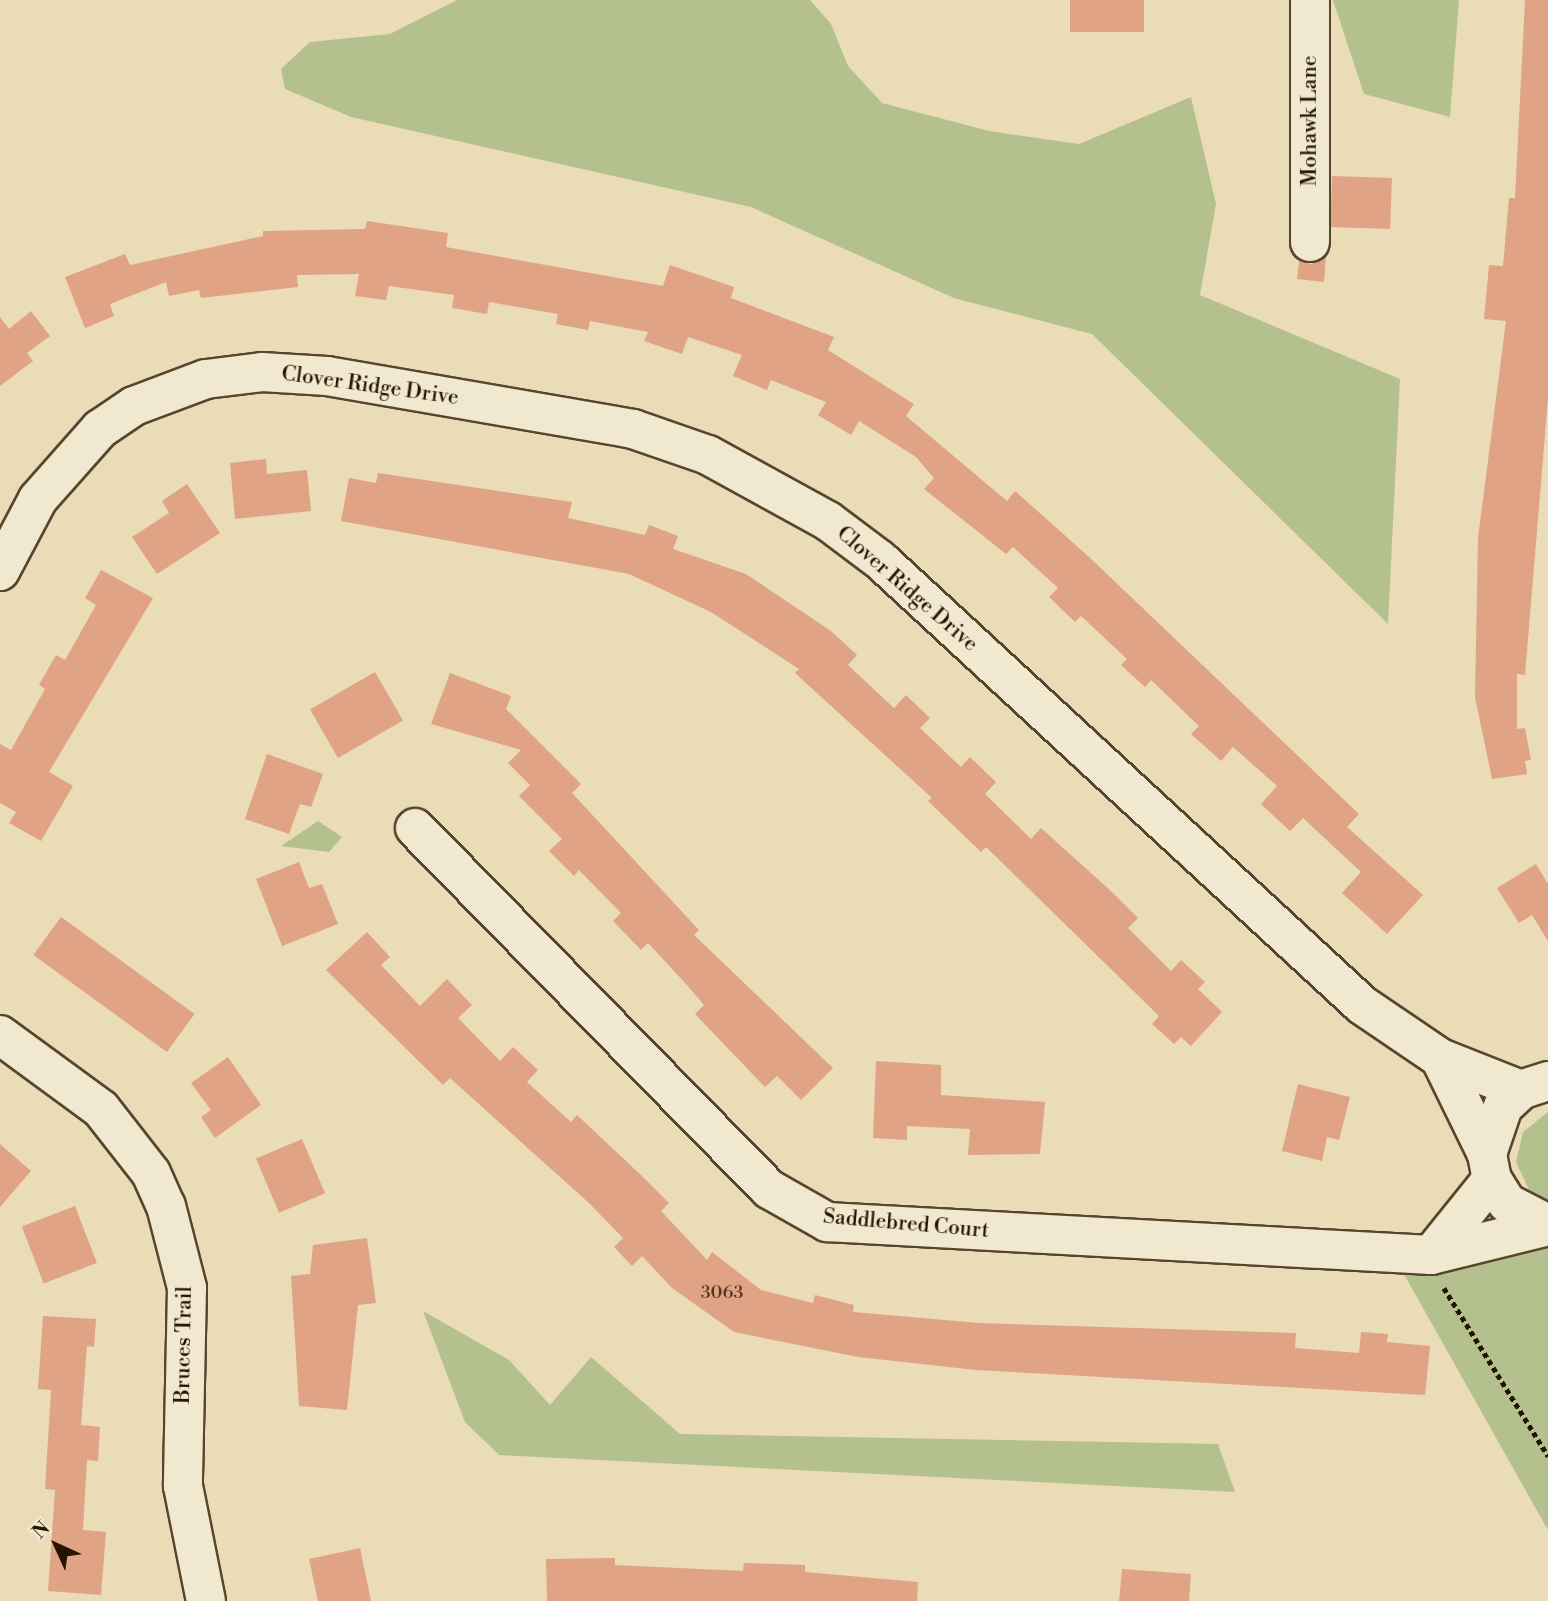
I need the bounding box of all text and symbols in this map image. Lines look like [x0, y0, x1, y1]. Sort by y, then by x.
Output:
street label: Mohawk Lane [1297, 56, 1323, 186]
street label: Clover Ridge Drive [280, 361, 460, 411]
street label: Clover Ridge Drive [831, 521, 983, 657]
street label: Saddlebred Court [822, 1204, 990, 1244]
house number: 3063 [701, 1282, 743, 1304]
street label: Bruces Trail [170, 1286, 198, 1404]
north arrow [21, 1510, 91, 1580]
text: N [27, 1516, 55, 1544]

